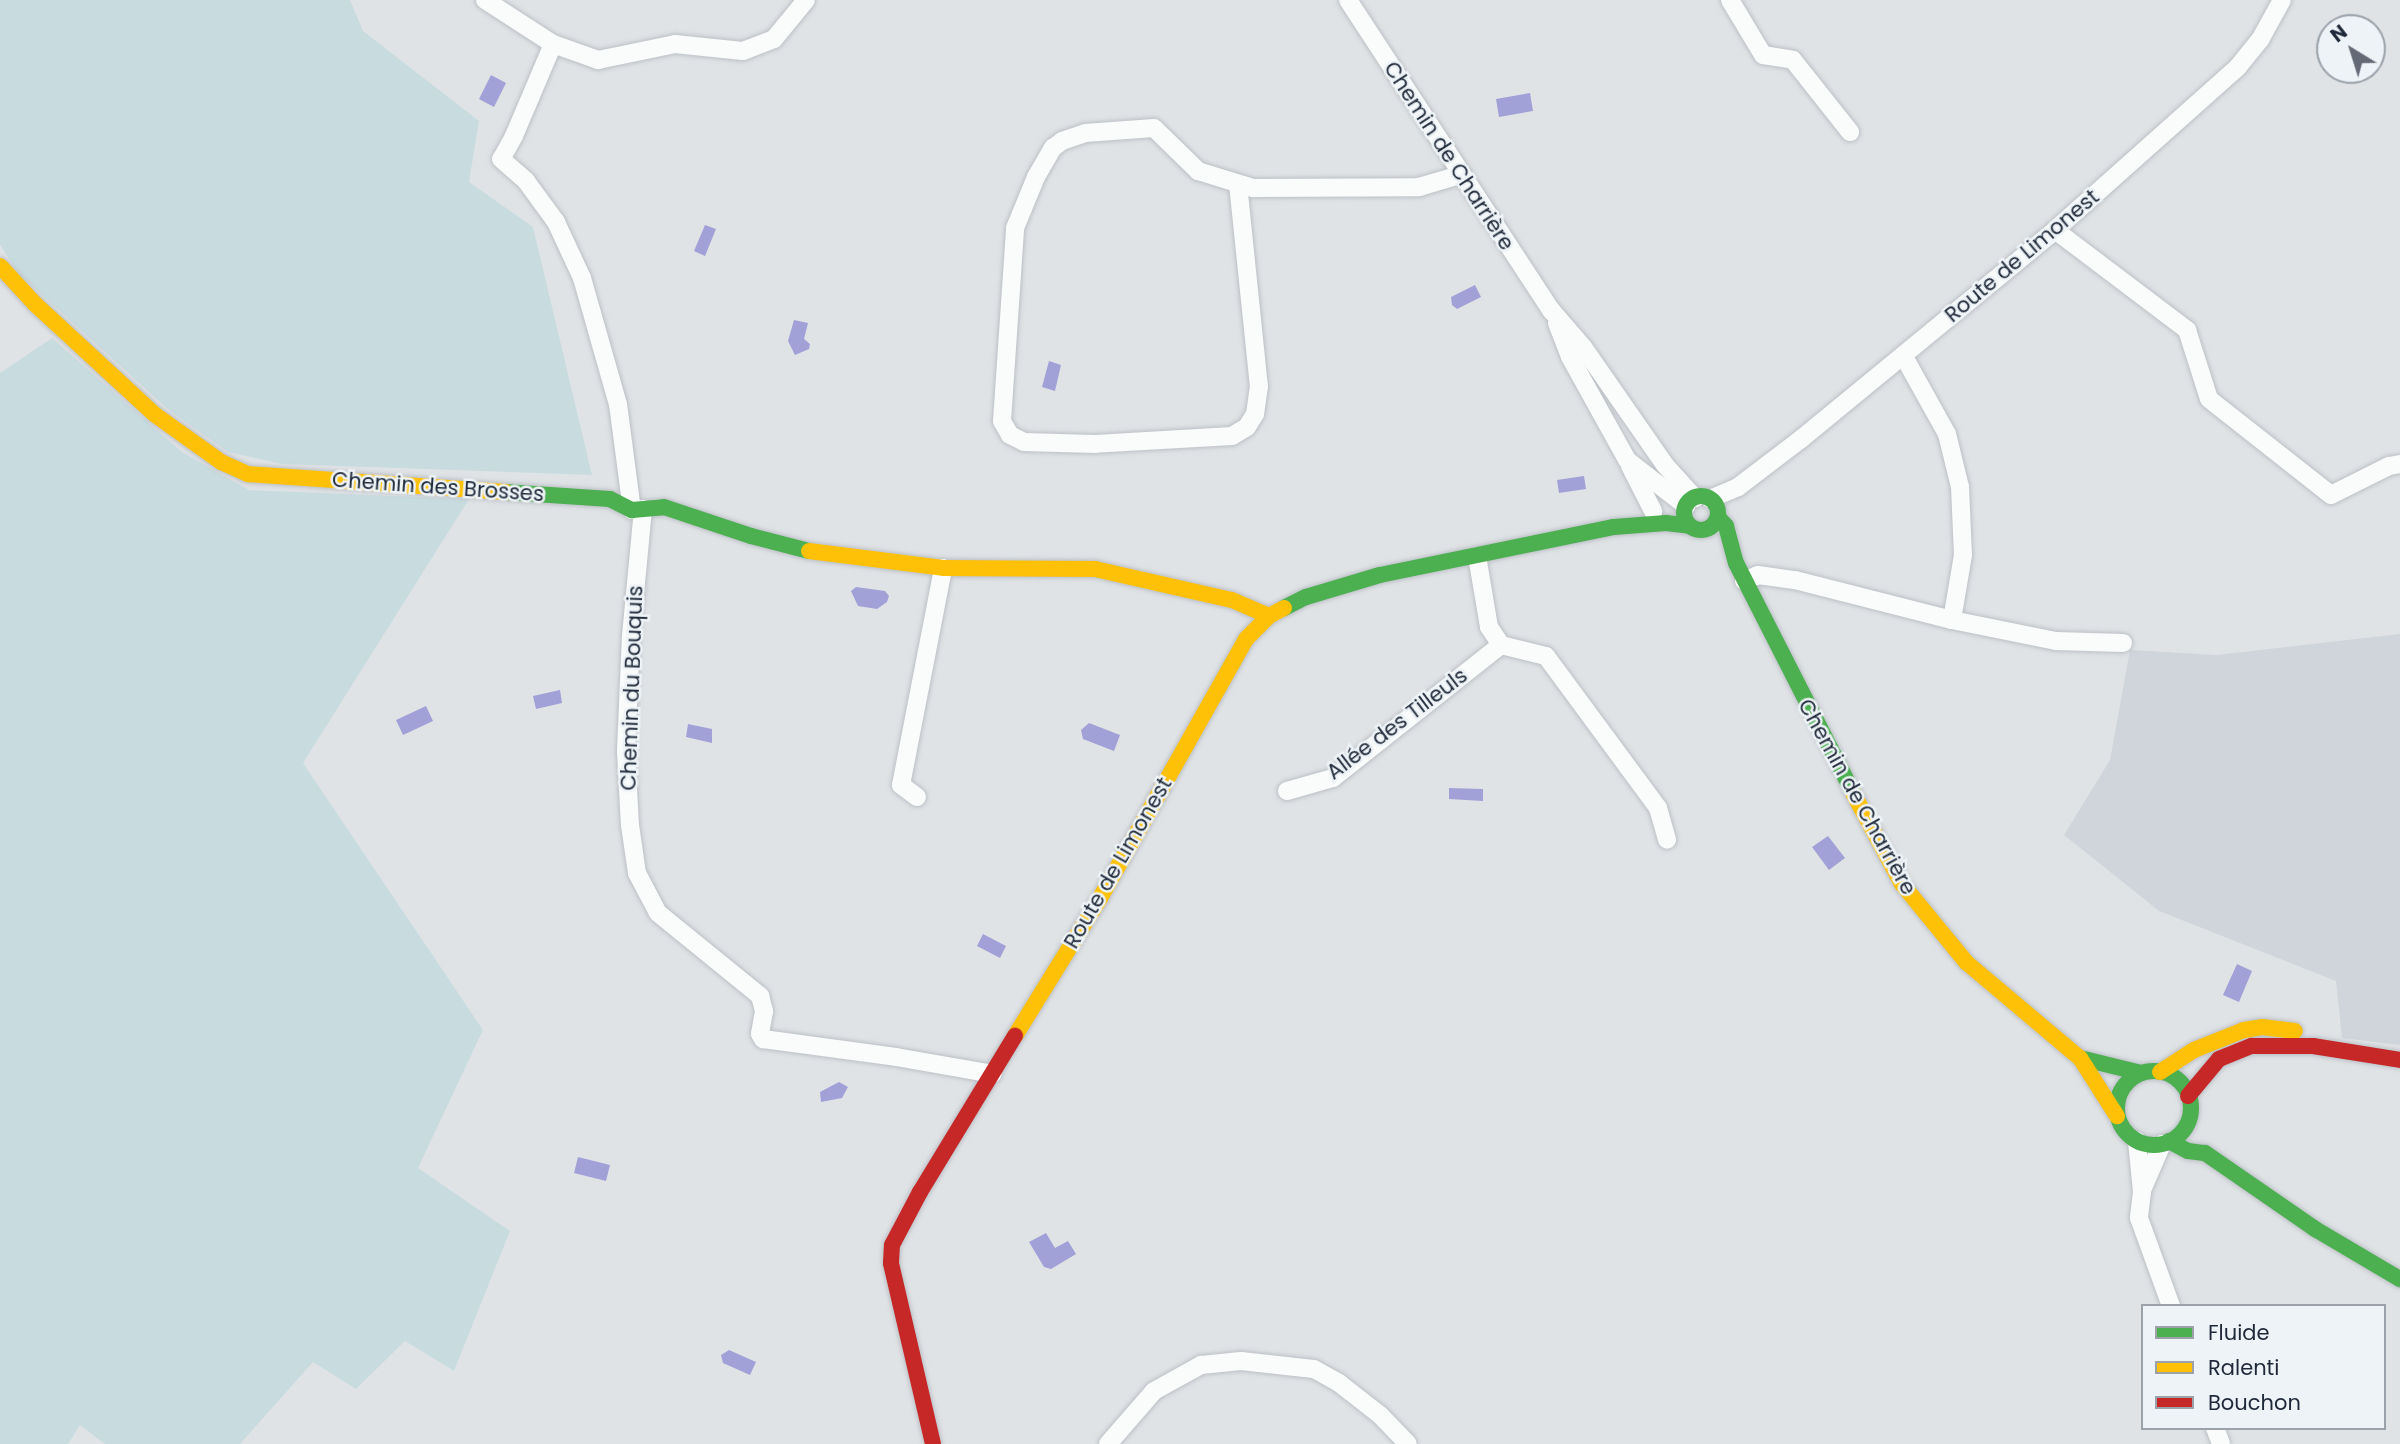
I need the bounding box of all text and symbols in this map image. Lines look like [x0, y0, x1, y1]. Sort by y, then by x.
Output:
north arrow [2316, 14, 2386, 84]
text: N [2325, 19, 2353, 49]
street label: Chemin de Charrière [1379, 57, 1519, 255]
street label: Route de Limonest [1940, 184, 2104, 328]
street label: Chemin des Brosses [331, 467, 545, 507]
street label: Chemin du Bouquis [616, 585, 648, 791]
street label: Allée des Tilleuls [1322, 663, 1472, 785]
street label: Chemin de Charrière [1793, 695, 1921, 899]
street label: Route de Limonest [1059, 773, 1177, 953]
legend [2141, 1304, 2386, 1430]
text: Fluide [2208, 1318, 2270, 1347]
text: Ralenti [2208, 1353, 2279, 1382]
text: Bouchon [2208, 1388, 2301, 1417]

